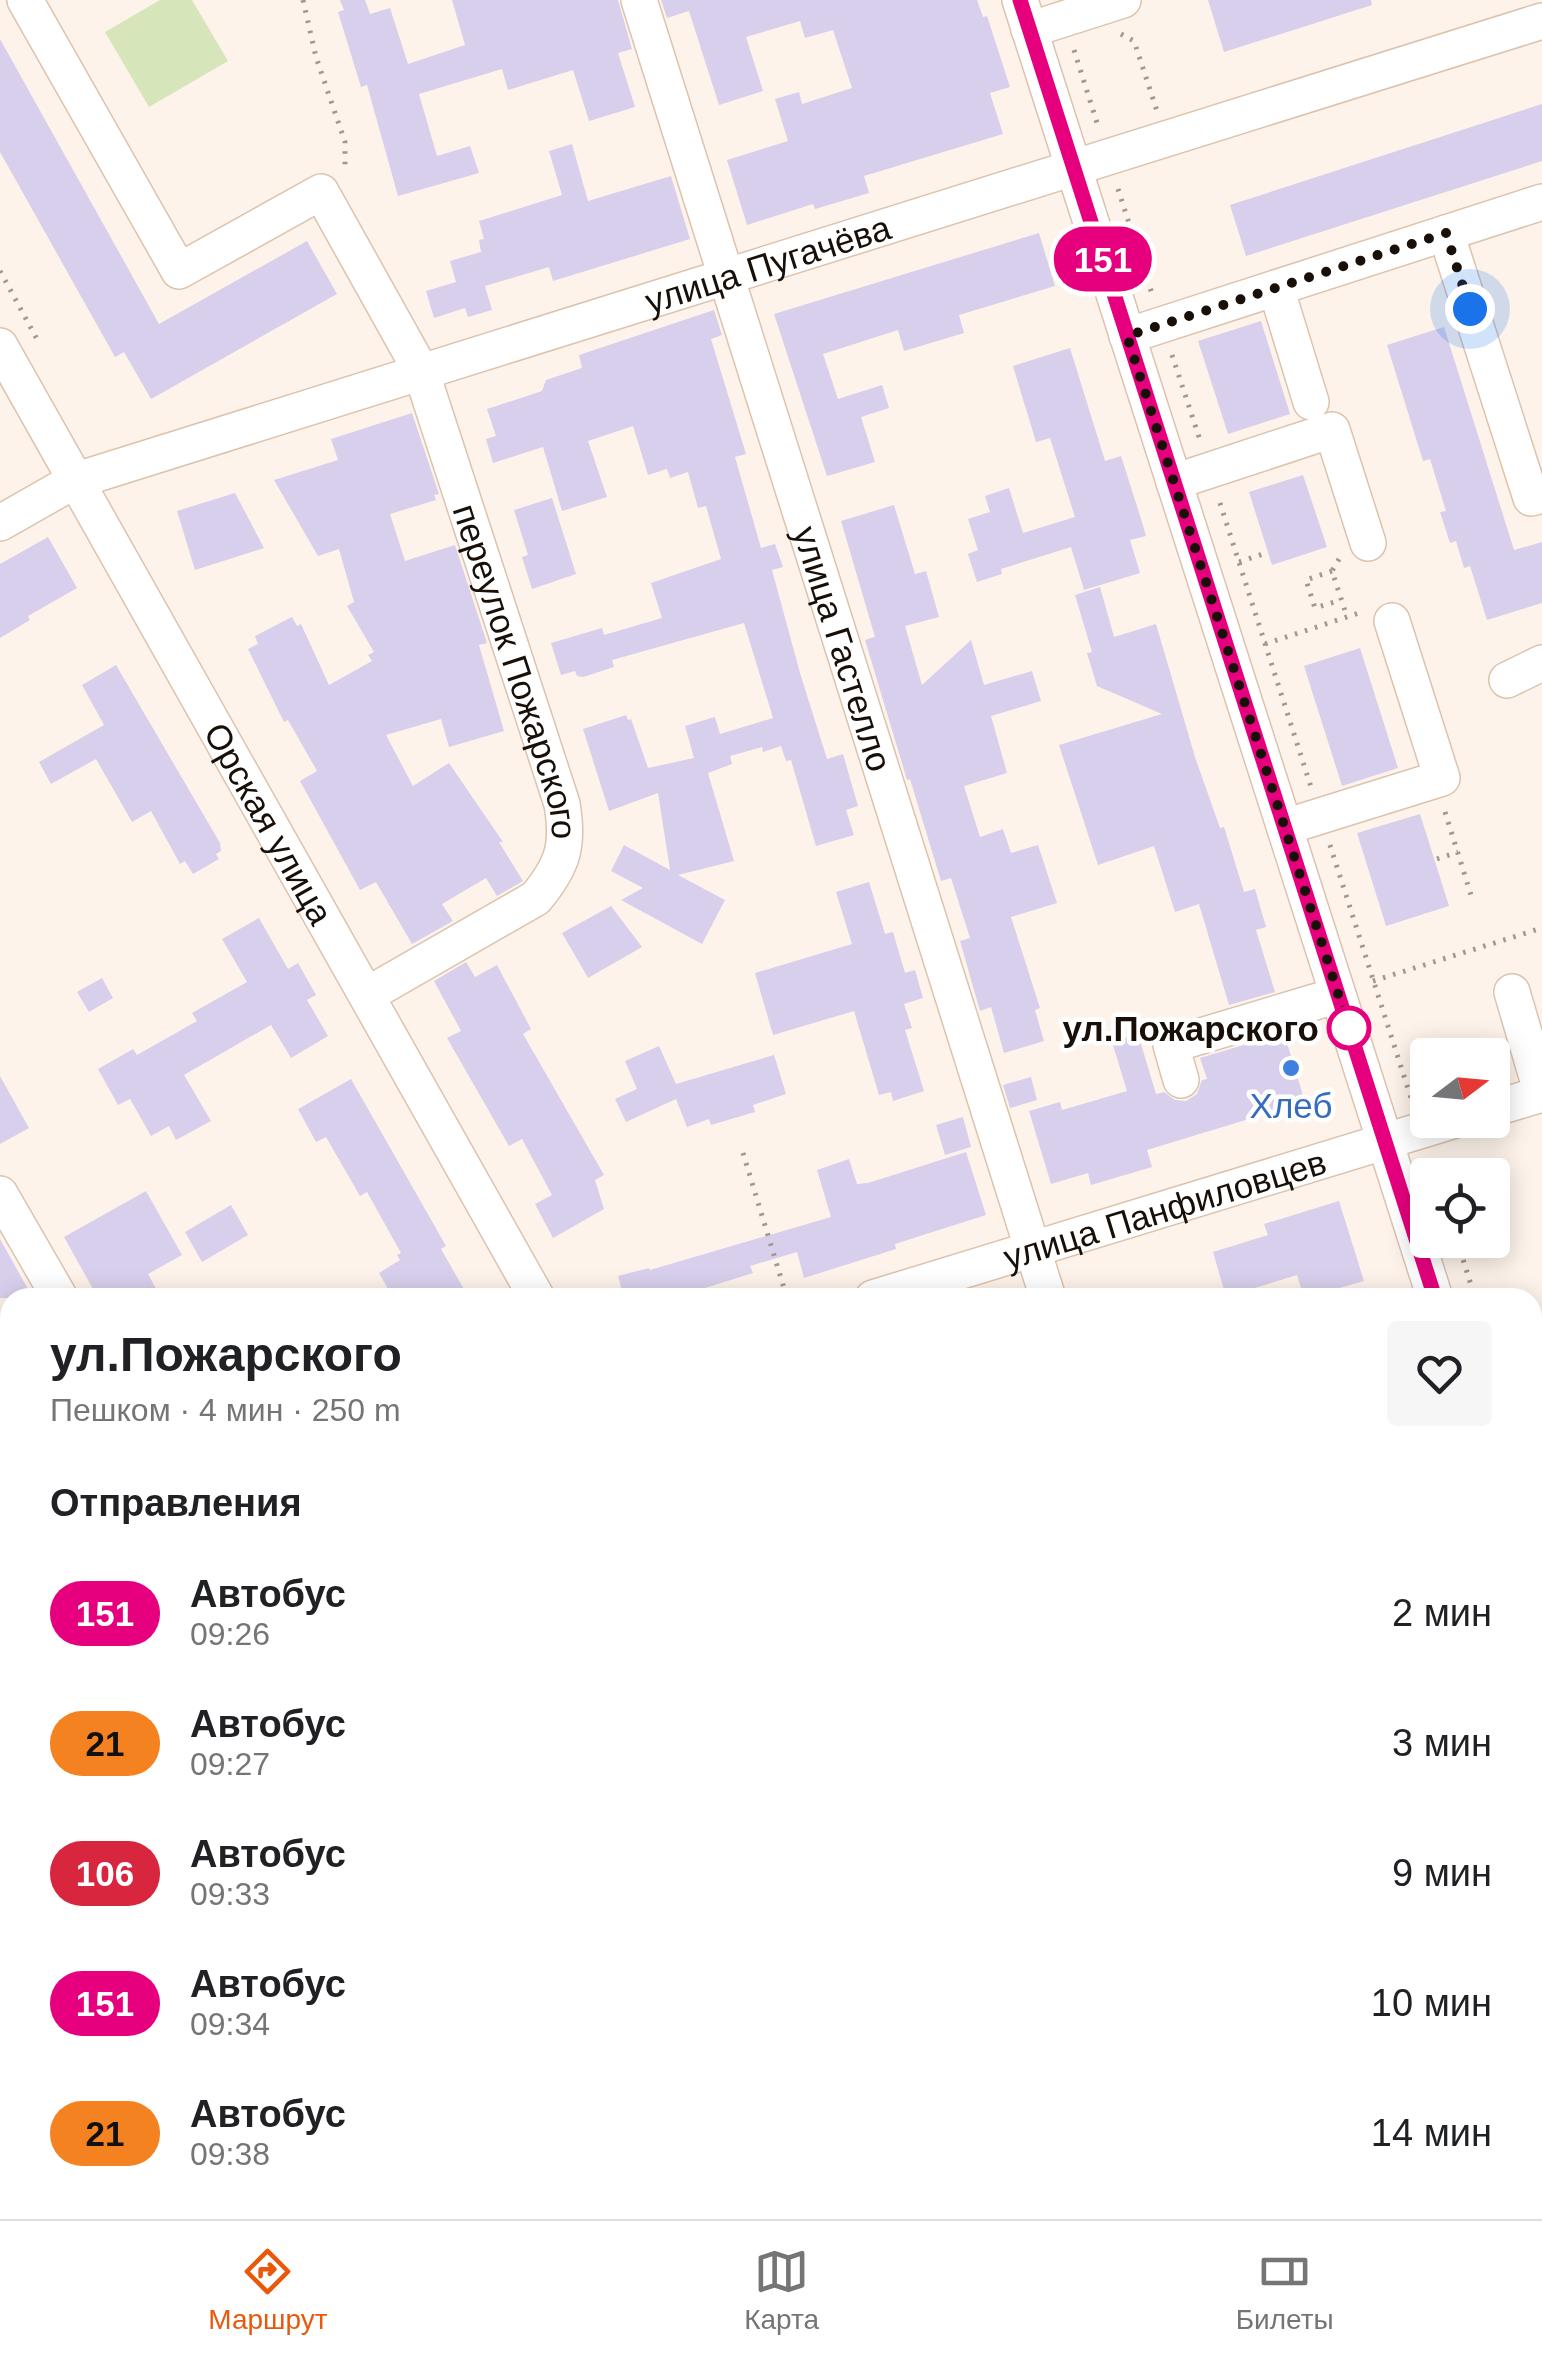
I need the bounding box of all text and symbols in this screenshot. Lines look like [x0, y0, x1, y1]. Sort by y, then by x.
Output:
street label: улица Пугачёва [640, 207, 896, 320]
line badge: 151 [1046, 226, 1160, 292]
text: 151 [1074, 240, 1132, 279]
your location [1445, 284, 1495, 334]
street label: переулок Пожарского [446, 499, 584, 840]
street label: улица Гастелло [787, 521, 900, 776]
street label: Орская улица [197, 716, 342, 931]
marker: ул.Пожарского [1328, 1007, 1370, 1049]
place label: ул.Пожарского [1062, 1009, 1319, 1048]
north arrow [1410, 1038, 1510, 1138]
map controls [1410, 1038, 1510, 1258]
marker: Хлеб [1280, 1057, 1302, 1079]
place label: Хлеб [1250, 1086, 1332, 1125]
street label: улица Панфиловцев [999, 1141, 1331, 1276]
button: locate [1410, 1158, 1510, 1258]
button: heart [1387, 1321, 1492, 1426]
text: ул.Пожарского [50, 1328, 402, 1381]
text: Пешком · 4 мин · 250 m [50, 1392, 401, 1428]
text: Отправления [50, 1482, 302, 1524]
text: Автобус [190, 1573, 346, 1615]
text: 2 мин [1392, 1592, 1492, 1634]
text: 151 [76, 1594, 134, 1633]
text: 09:26 [190, 1616, 270, 1652]
text: Автобус [190, 1703, 346, 1745]
text: 3 мин [1392, 1722, 1492, 1764]
text: 21 [86, 1724, 124, 1763]
text: 09:27 [190, 1746, 270, 1782]
text: Автобус [190, 1833, 346, 1875]
text: 9 мин [1392, 1852, 1492, 1894]
text: 106 [76, 1854, 134, 1893]
text: 09:33 [190, 1876, 270, 1912]
text: Автобус [190, 1963, 346, 2005]
text: 10 мин [1371, 1982, 1492, 2024]
text: 151 [76, 1984, 134, 2023]
text: 09:34 [190, 2006, 270, 2042]
text: Автобус [190, 2093, 346, 2135]
text: 14 мин [1371, 2112, 1492, 2154]
text: 21 [86, 2114, 124, 2153]
text: 09:38 [190, 2136, 270, 2172]
tab: Маршрут [208, 2244, 328, 2336]
tab: Карта [744, 2244, 819, 2336]
tab: Билеты [1236, 2244, 1334, 2336]

